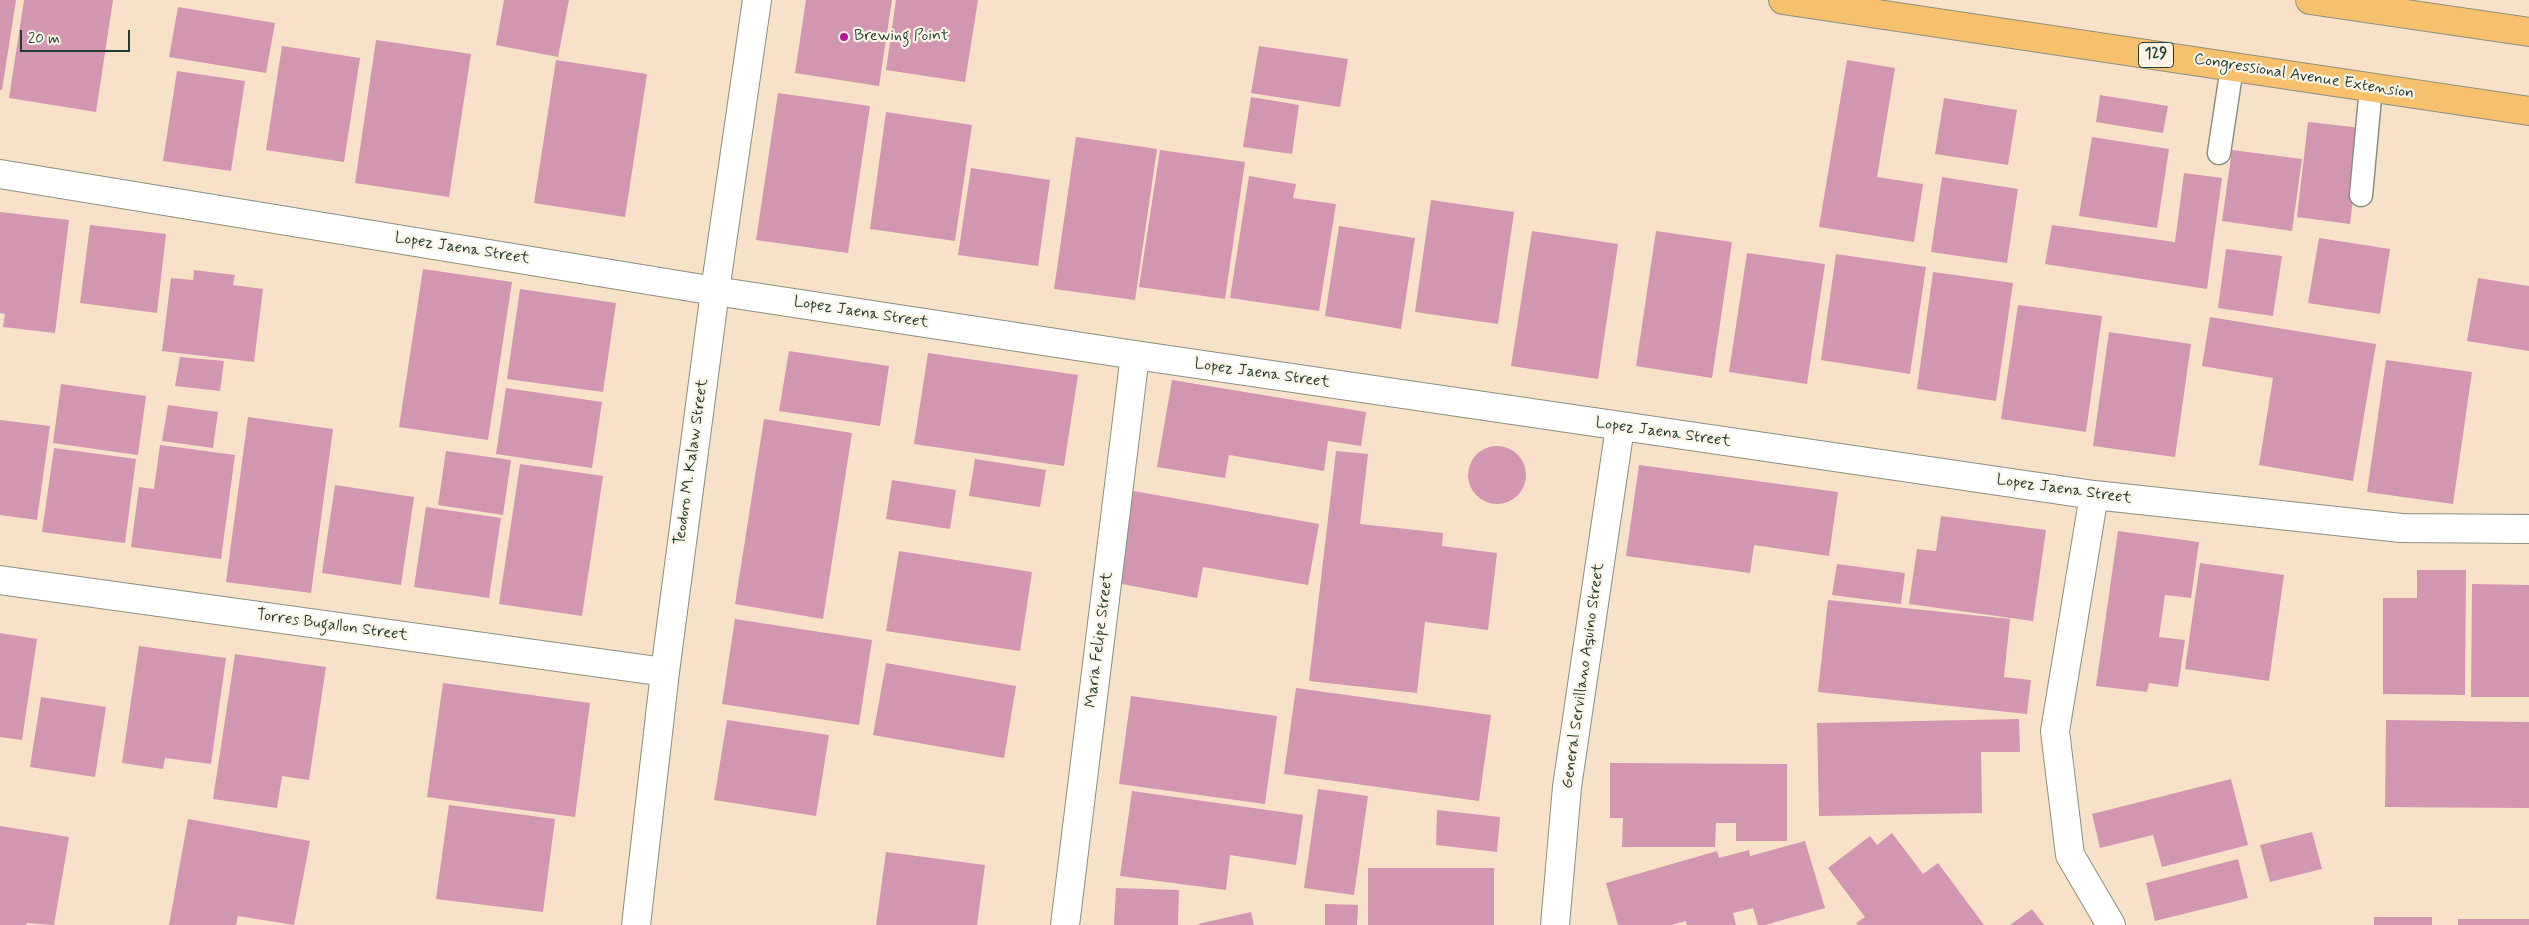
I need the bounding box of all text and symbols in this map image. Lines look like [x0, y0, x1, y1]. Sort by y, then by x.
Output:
scale bar [22, 20, 132, 52]
place label: Brewing Point [854, 27, 948, 47]
text: 20 m [28, 29, 60, 49]
marker: Brewing Point [838, 31, 850, 43]
road number: 129 [2138, 42, 2174, 68]
street label: Congressional Avenue Extension [2193, 50, 2415, 104]
street label: Lopez Jaena Street [393, 229, 531, 269]
street label: Lopez Jaena Street [792, 293, 930, 333]
street label: Lopez Jaena Street [1193, 355, 1331, 393]
street label: Teodoro M. Kalaw Street [671, 378, 713, 546]
street label: Lopez Jaena Street [1594, 414, 1732, 452]
street label: Lopez Jaena Street [1995, 471, 2133, 509]
street label: General Servillano Aquino Street [1559, 562, 1609, 790]
street label: Maria Felipe Street [1082, 571, 1118, 709]
street label: Torres Bugallon Street [255, 606, 409, 646]

